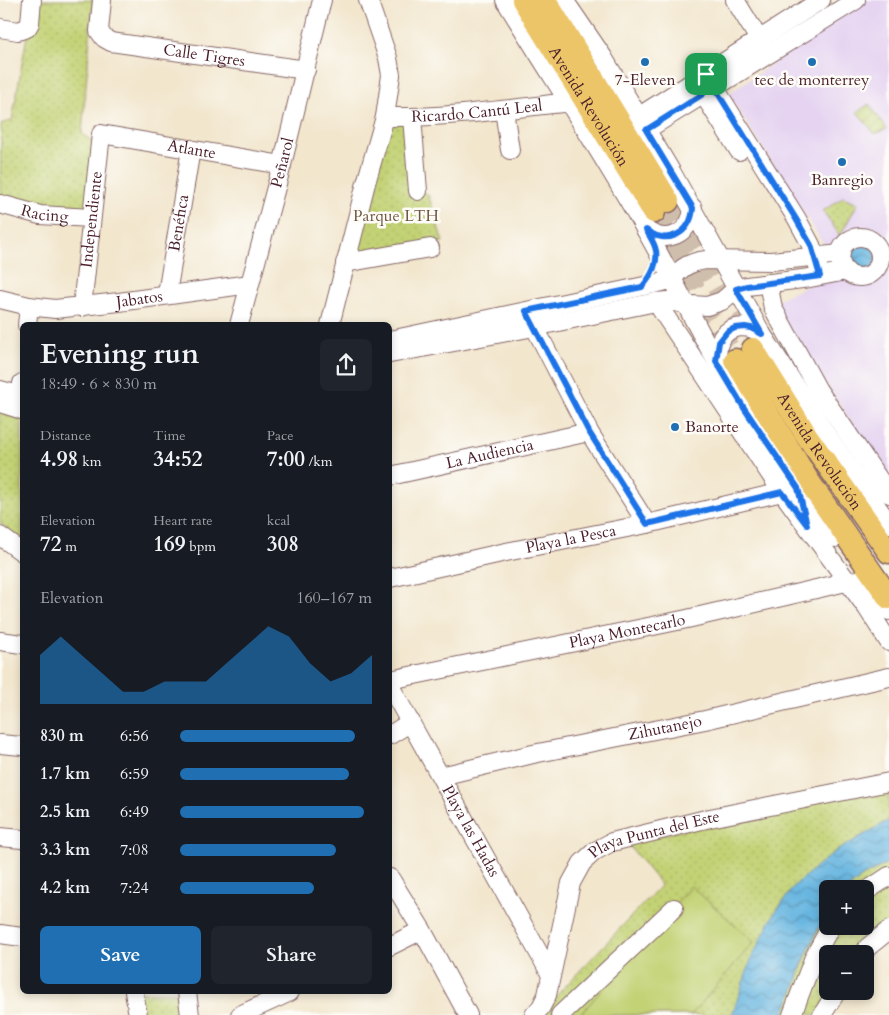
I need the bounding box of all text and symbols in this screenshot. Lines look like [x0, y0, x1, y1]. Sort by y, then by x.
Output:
street label: Calle Tigres [162, 39, 247, 72]
street label: Avenida Revolución [543, 42, 634, 171]
pin [685, 53, 727, 95]
marker: 7-Eleven [639, 56, 651, 68]
marker: tec de monterrey [806, 56, 818, 68]
icon: arrive [692, 60, 720, 88]
place label: 7-Eleven [615, 69, 676, 91]
place label: tec de monterrey [755, 69, 870, 91]
street label: Ricardo Cantú Leal [411, 94, 544, 128]
street label: Atlante [166, 135, 218, 164]
street label: Peñarol [265, 135, 299, 190]
marker: Banregio [836, 156, 848, 168]
place label: Banregio [811, 169, 873, 191]
street label: Independiente [75, 170, 108, 269]
street label: Benéfica [163, 193, 194, 253]
street label: Racing [18, 199, 69, 228]
park label: Parque LTH [353, 205, 439, 227]
street label: Jabatos [113, 285, 164, 313]
text: Evening run [40, 335, 199, 373]
button: share [320, 339, 372, 391]
text: 18:49 · 6 × 830 m [40, 373, 157, 395]
street label: Avenida Revolución [772, 388, 867, 515]
place label: Banorte [685, 416, 739, 438]
marker: Banorte [669, 421, 681, 433]
text: Distance [40, 426, 91, 445]
text: Time [153, 426, 186, 445]
text: Pace [267, 426, 294, 445]
street label: La Audiencia [444, 434, 536, 474]
text: 4.98 [40, 445, 78, 474]
text: 34:52 [153, 445, 202, 474]
text: 7:00 [267, 445, 305, 474]
text: km [78, 452, 101, 471]
text: /km [305, 452, 333, 471]
text: Elevation [40, 511, 96, 530]
text: Heart rate [153, 511, 213, 530]
text: kcal [267, 511, 290, 530]
street label: Playa la Pesca [524, 519, 618, 559]
text: 72 [40, 530, 62, 559]
text: 169 [153, 530, 186, 559]
text: 308 [267, 530, 299, 559]
text: m [62, 537, 77, 556]
text: bpm [186, 537, 216, 556]
text: Elevation [40, 587, 104, 609]
text: 160–167 m [296, 587, 372, 609]
street label: Playa Montecarlo [567, 609, 687, 654]
street label: Zihutanejo [626, 710, 704, 746]
text: 830 m [40, 725, 84, 747]
text: 6:56 [120, 725, 149, 747]
text: 1.7 km [40, 763, 90, 785]
text: 6:59 [120, 763, 149, 785]
street label: Playa las Hadas [436, 781, 505, 881]
text: 2.5 km [40, 801, 90, 823]
text: 6:49 [120, 801, 149, 823]
street label: Playa Punta del Este [583, 805, 721, 863]
text: 3.3 km [40, 839, 90, 861]
text: 7:08 [120, 839, 149, 861]
text: 4.2 km [40, 877, 90, 899]
text: 7:24 [120, 877, 149, 899]
map controls [819, 880, 874, 1000]
button: + [819, 880, 874, 935]
button: Save [40, 926, 201, 984]
button: Share [211, 926, 372, 984]
button: − [819, 945, 874, 1000]

